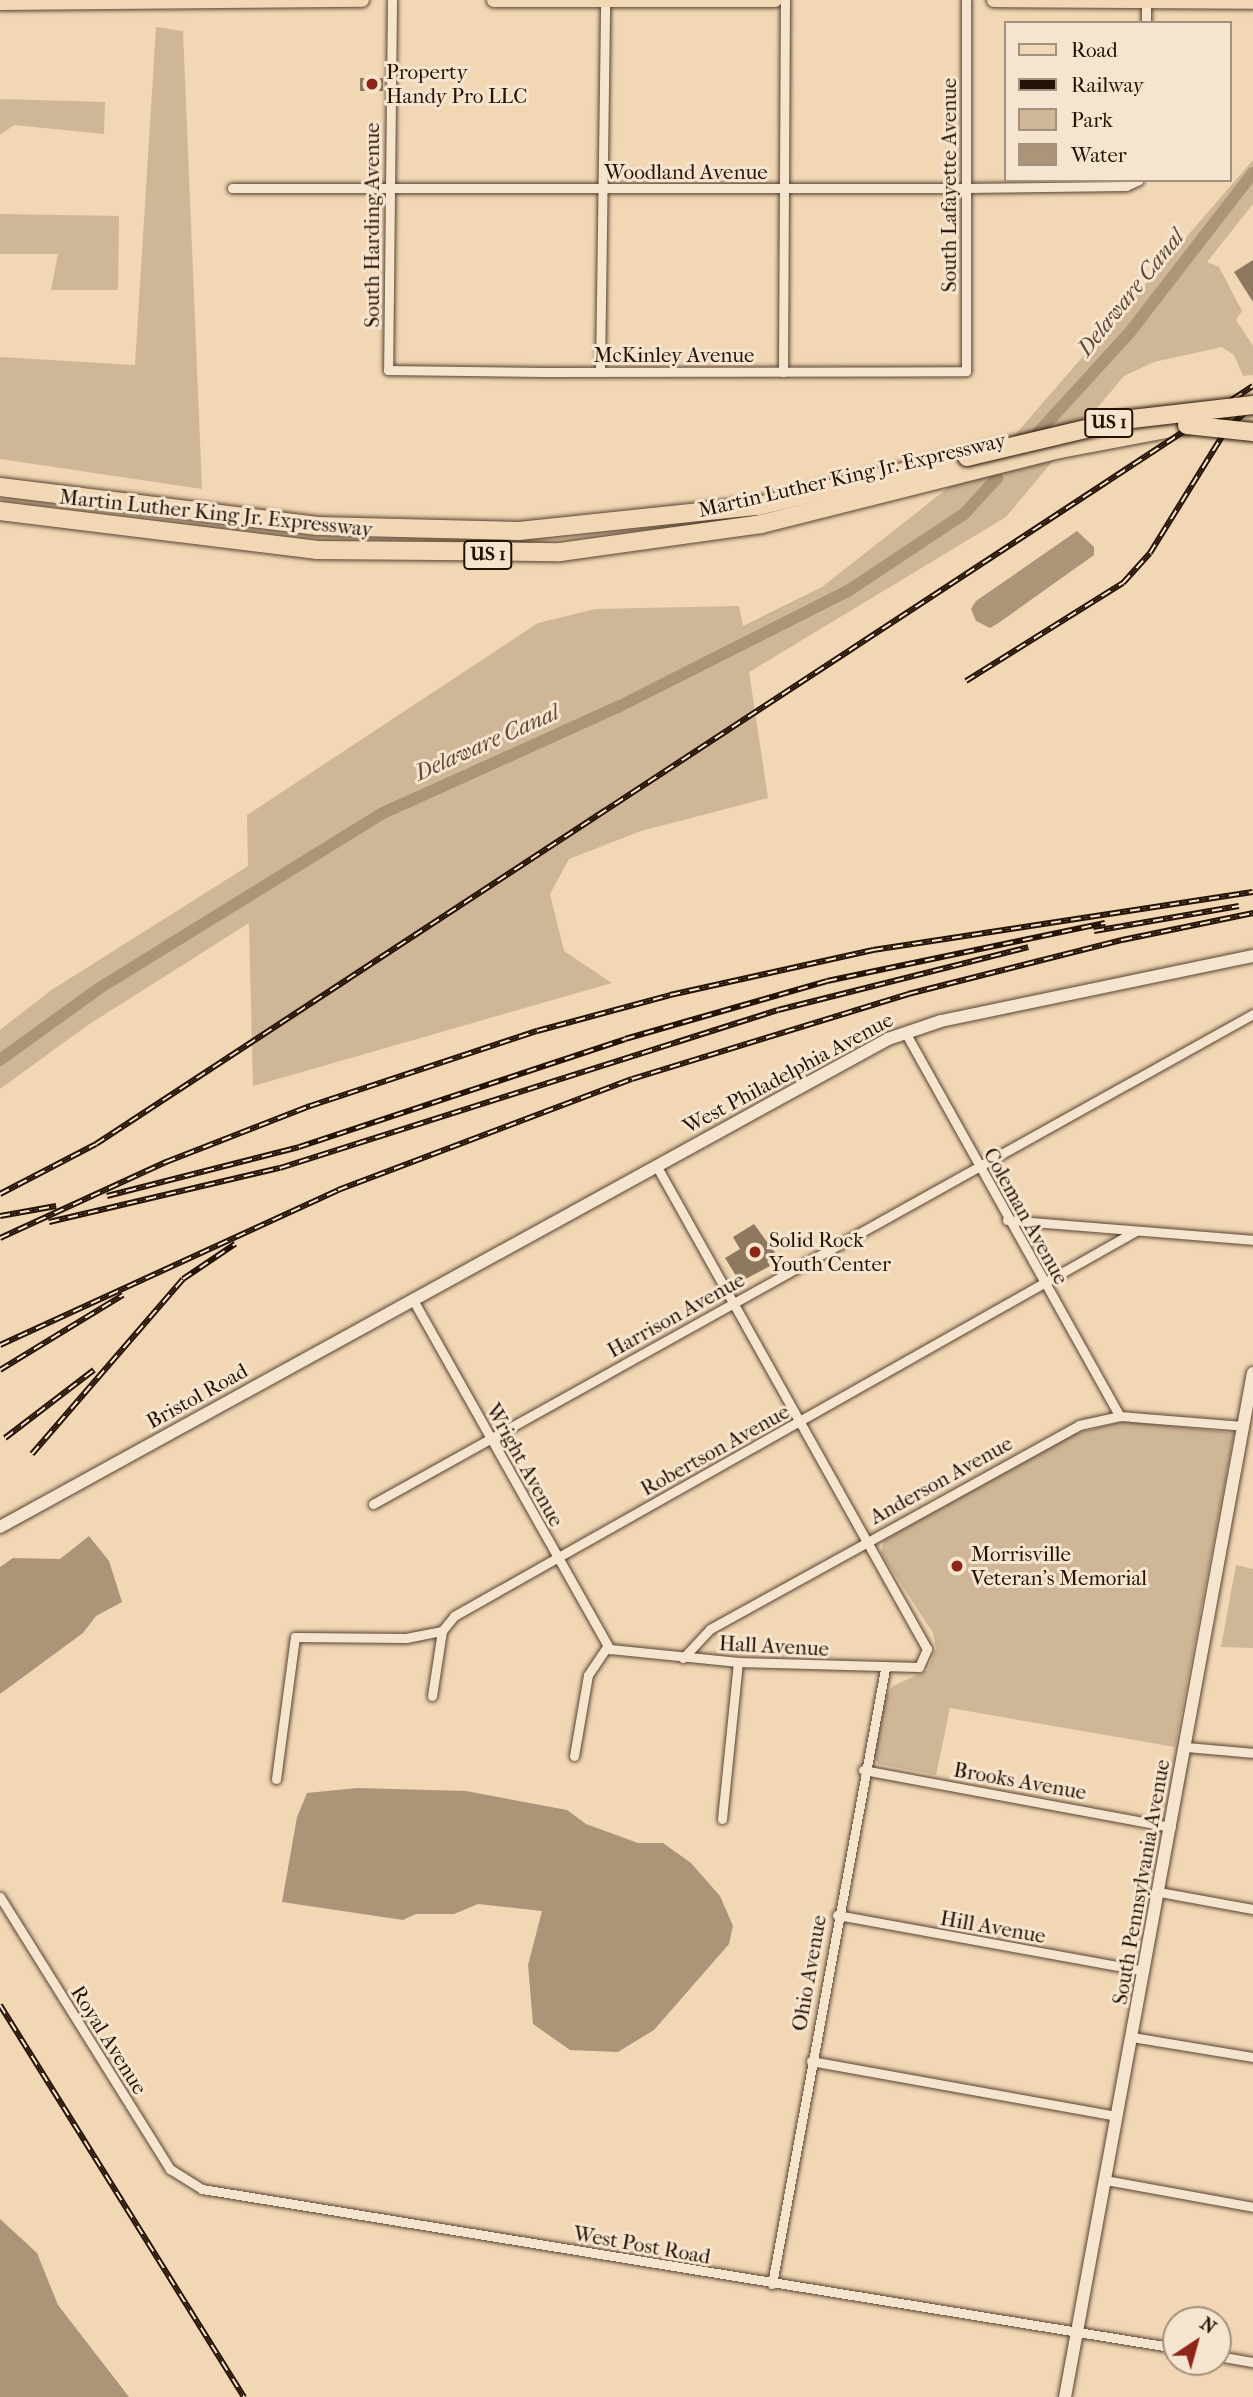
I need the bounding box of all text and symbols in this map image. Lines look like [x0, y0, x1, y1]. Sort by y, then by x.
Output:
legend [1004, 21, 1232, 182]
text: Road [1071, 38, 1118, 62]
place label: Property Handy Pro LLC [386, 59, 527, 109]
text: Railway [1071, 73, 1144, 97]
marker: Property Handy Pro LLC [364, 76, 380, 92]
street label: South Lafayette Avenue [936, 78, 962, 292]
text: Park [1071, 108, 1113, 132]
street label: South Harding Avenue [359, 122, 385, 328]
text: Water [1071, 143, 1127, 167]
street label: Woodland Avenue [604, 159, 768, 185]
water label: Delaware Canal [1072, 224, 1190, 362]
street label: McKinley Avenue [594, 342, 754, 368]
road number: US 1 [1083, 408, 1135, 438]
street label: Martin Luther King Jr. Expressway [696, 427, 1008, 523]
street label: Martin Luther King Jr. Expressway [58, 484, 374, 542]
road number: US 1 [462, 540, 514, 570]
water label: Delaware Canal [411, 699, 563, 787]
street label: West Philadelphia Avenue [679, 1007, 897, 1139]
street label: Coleman Avenue [978, 1143, 1074, 1289]
place label: Solid Rock Youth Center [769, 1227, 891, 1277]
marker: Solid Rock Youth Center [747, 1244, 763, 1260]
street label: Harrison Avenue [603, 1267, 749, 1363]
street label: Bristol Road [142, 1358, 252, 1434]
street label: Wright Avenue [481, 1399, 569, 1531]
street label: Robertson Avenue [636, 1399, 794, 1501]
street label: Anderson Avenue [865, 1430, 1017, 1530]
place label: Morrisville Veteran's Memorial [971, 1541, 1147, 1591]
marker: Morrisville Veteran's Memorial [949, 1558, 965, 1574]
street label: Hall Avenue [718, 1631, 830, 1661]
street label: Brooks Avenue [952, 1757, 1088, 1805]
street label: South Pennsylvania Avenue [1107, 1757, 1175, 2007]
street label: Hill Avenue [938, 1905, 1048, 1949]
street label: Ohio Avenue [786, 1913, 832, 2033]
street label: Royal Avenue [66, 1981, 152, 2099]
street label: West Post Road [572, 2221, 712, 2269]
north arrow [1162, 2306, 1232, 2376]
text: N [1196, 2312, 1220, 2339]

